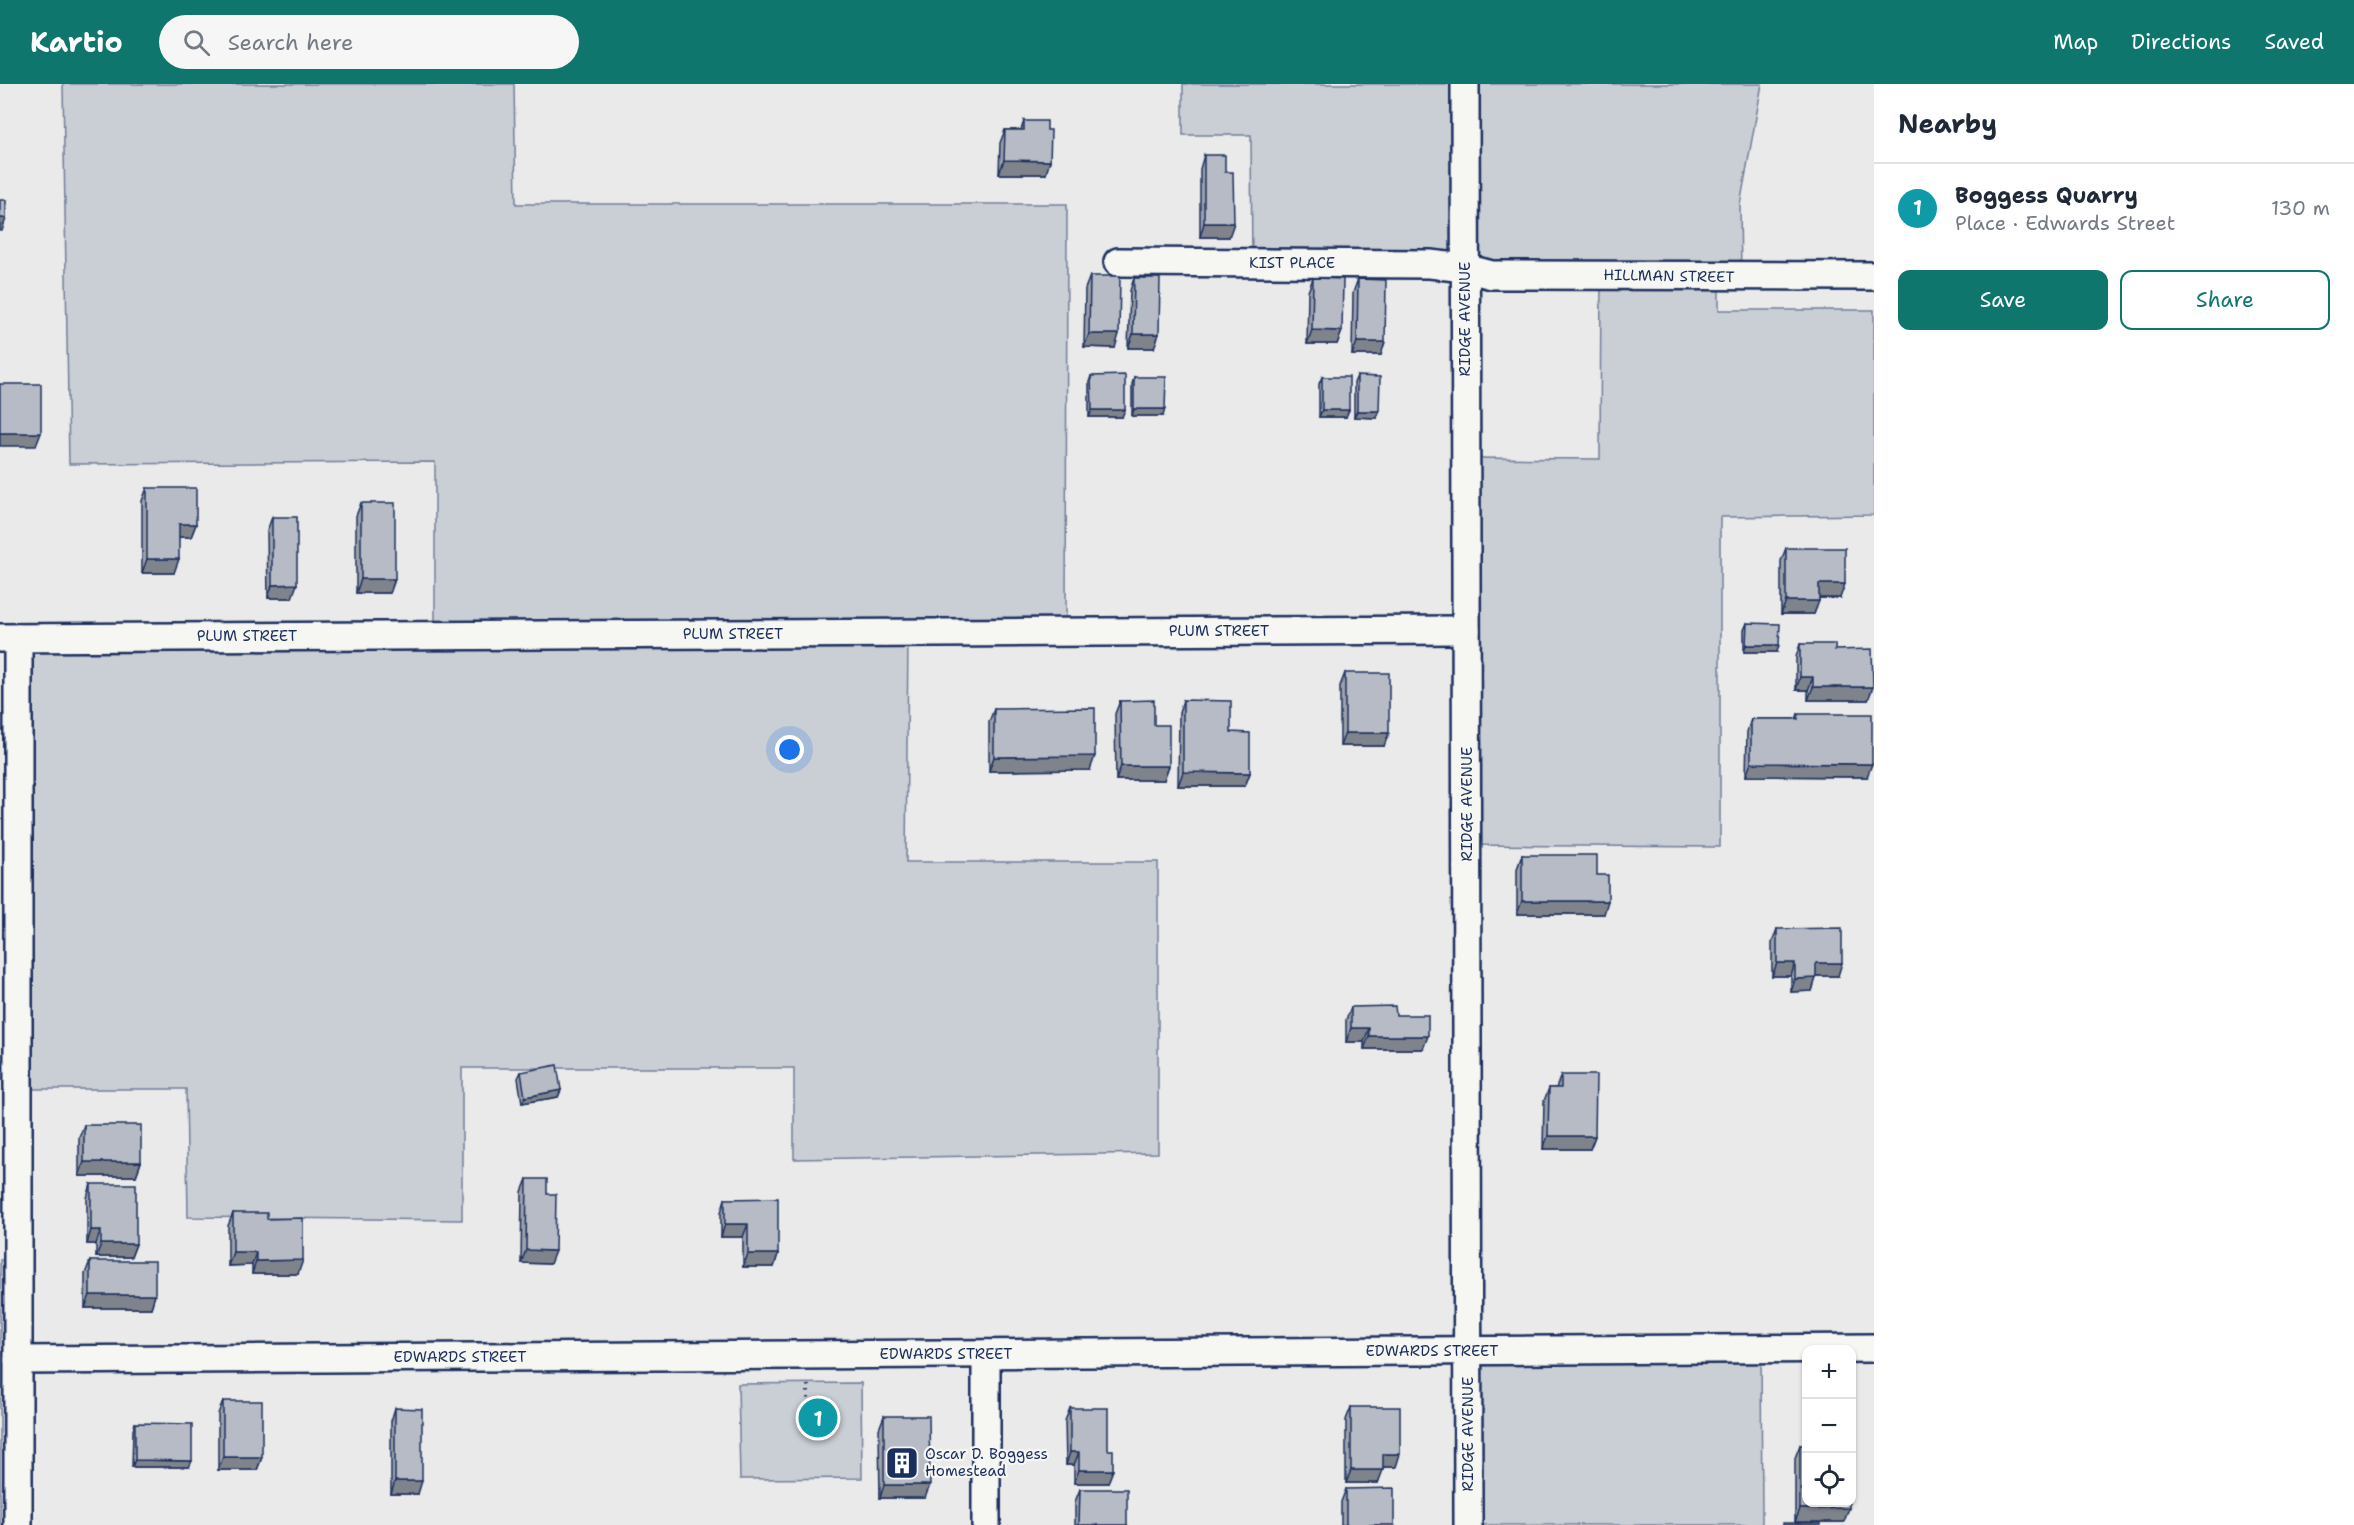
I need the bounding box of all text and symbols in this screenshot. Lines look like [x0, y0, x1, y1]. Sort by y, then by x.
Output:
search box [159, 15, 579, 69]
text: Kartio [30, 23, 123, 61]
icon: search [180, 26, 213, 59]
text: Search here [228, 28, 353, 57]
text: Map [2053, 28, 2098, 56]
text: Directions [2131, 28, 2231, 56]
text: Saved [2264, 28, 2324, 56]
text: Nearby [1898, 106, 1997, 141]
text: Boggess Quarry [1955, 181, 2138, 210]
text: 1 [1913, 195, 1922, 221]
text: 130 m [2271, 195, 2330, 221]
text: Place · Edwards Street [1955, 210, 2175, 236]
street label: KIST PLACE [1249, 253, 1335, 273]
street label: RIDGE AVENUE [1455, 262, 1475, 376]
street label: HILLMAN STREET [1603, 265, 1735, 287]
button: Save [1898, 270, 2108, 330]
button: Share [2120, 270, 2330, 330]
street label: PLUM STREET [1169, 621, 1269, 641]
street label: PLUM STREET [683, 624, 783, 644]
street label: PLUM STREET [197, 626, 297, 646]
your location [775, 735, 804, 764]
street label: RIDGE AVENUE [1457, 747, 1477, 861]
street label: EDWARDS STREET [1365, 1341, 1499, 1361]
street label: EDWARDS STREET [879, 1344, 1013, 1364]
map controls [1802, 1345, 1856, 1507]
button: + [1802, 1345, 1856, 1399]
street label: EDWARDS STREET [393, 1347, 527, 1367]
street label: RIDGE AVENUE [1458, 1377, 1478, 1491]
pin: 1 [798, 1396, 838, 1440]
button: − [1802, 1399, 1856, 1453]
place label: Oscar D. Boggess Homestead [925, 1444, 1048, 1481]
building icon: Oscar D. Boggess Homestead [884, 1445, 920, 1481]
button: locate [1802, 1453, 1856, 1507]

